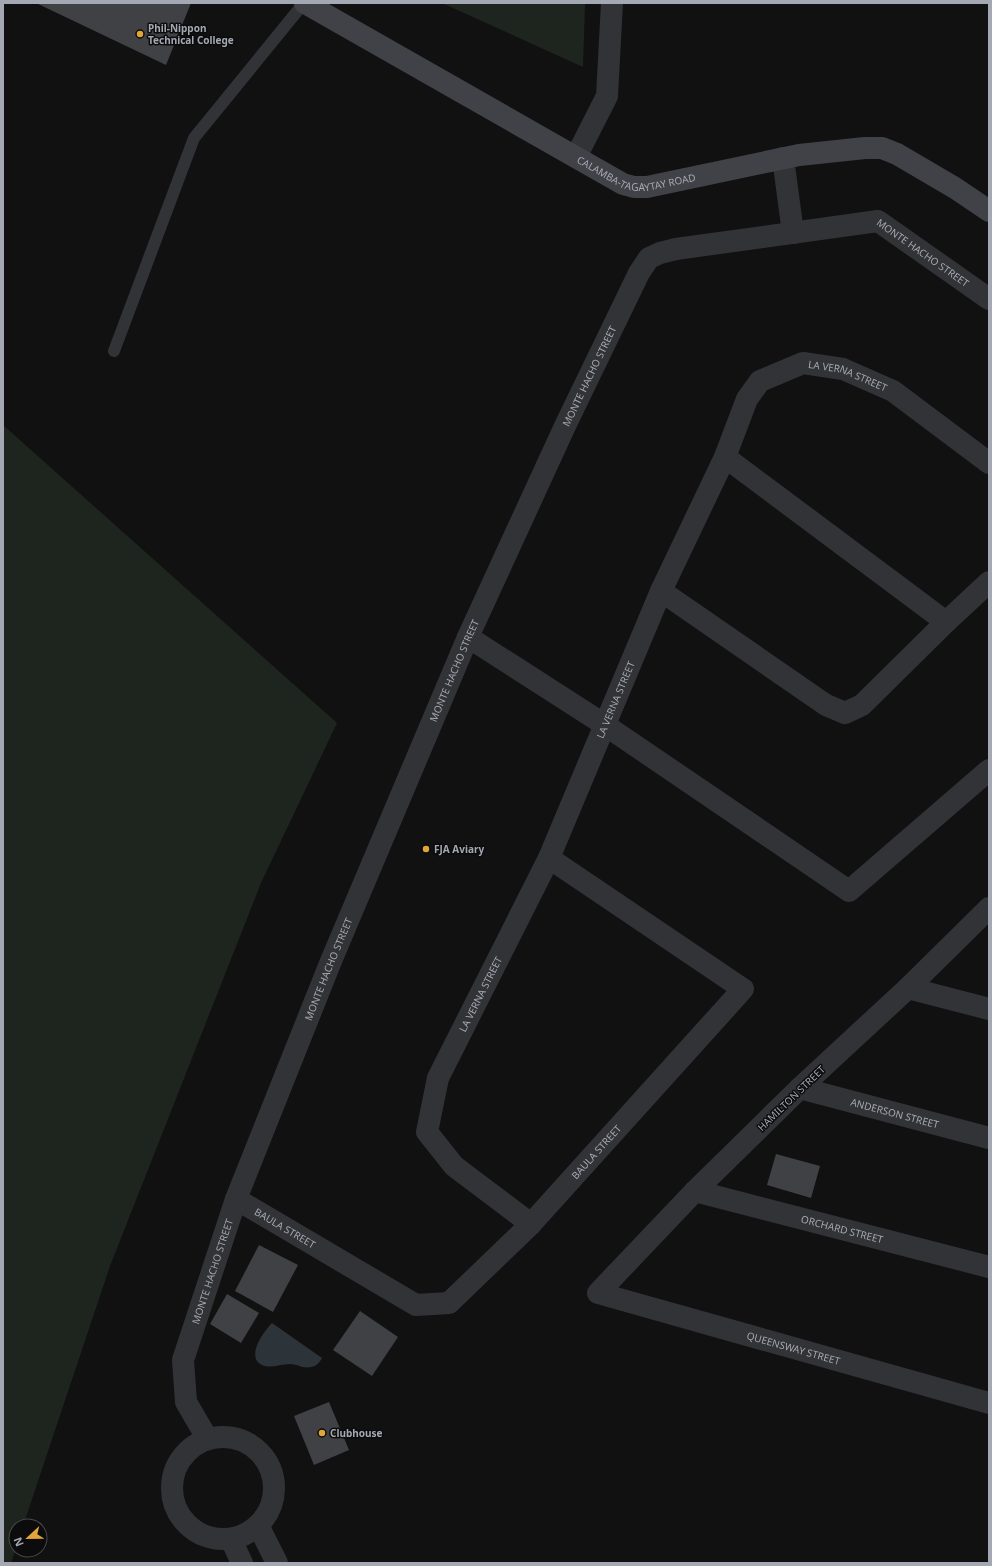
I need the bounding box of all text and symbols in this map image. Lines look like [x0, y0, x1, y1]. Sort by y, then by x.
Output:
place label: Phil-Nippon Technical College [148, 21, 234, 47]
marker: Phil-Nippon Technical College [135, 29, 145, 39]
street label: CALAMBA-TAGAYTAY ROAD [575, 152, 697, 194]
street label: MONTE HACHO STREET [874, 215, 972, 290]
street label: MONTE HACHO STREET [559, 323, 620, 429]
street label: LA VERNA STREET [807, 357, 890, 395]
street label: MONTE HACHO STREET [426, 617, 482, 724]
street label: LA VERNA STREET [593, 658, 638, 741]
place label: FJA Aviary [434, 842, 484, 856]
marker: FJA Aviary [421, 844, 431, 854]
street label: MONTE HACHO STREET [301, 915, 356, 1023]
street label: LA VERNA STREET [456, 954, 505, 1034]
street label: HAMILTON STREET [754, 1062, 828, 1134]
street label: ANDERSON STREET [849, 1095, 941, 1132]
street label: BAULA STREET [568, 1121, 625, 1182]
street label: BAULA STREET [252, 1205, 319, 1252]
street label: ORCHARD STREET [800, 1212, 885, 1246]
street label: MONTE HACHO STREET [188, 1217, 236, 1326]
street label: QUEENSWAY STREET [745, 1328, 842, 1368]
place label: Clubhouse [330, 1426, 382, 1440]
marker: Clubhouse [317, 1428, 327, 1438]
north arrow [8, 1518, 48, 1558]
text: N [10, 1535, 27, 1549]

